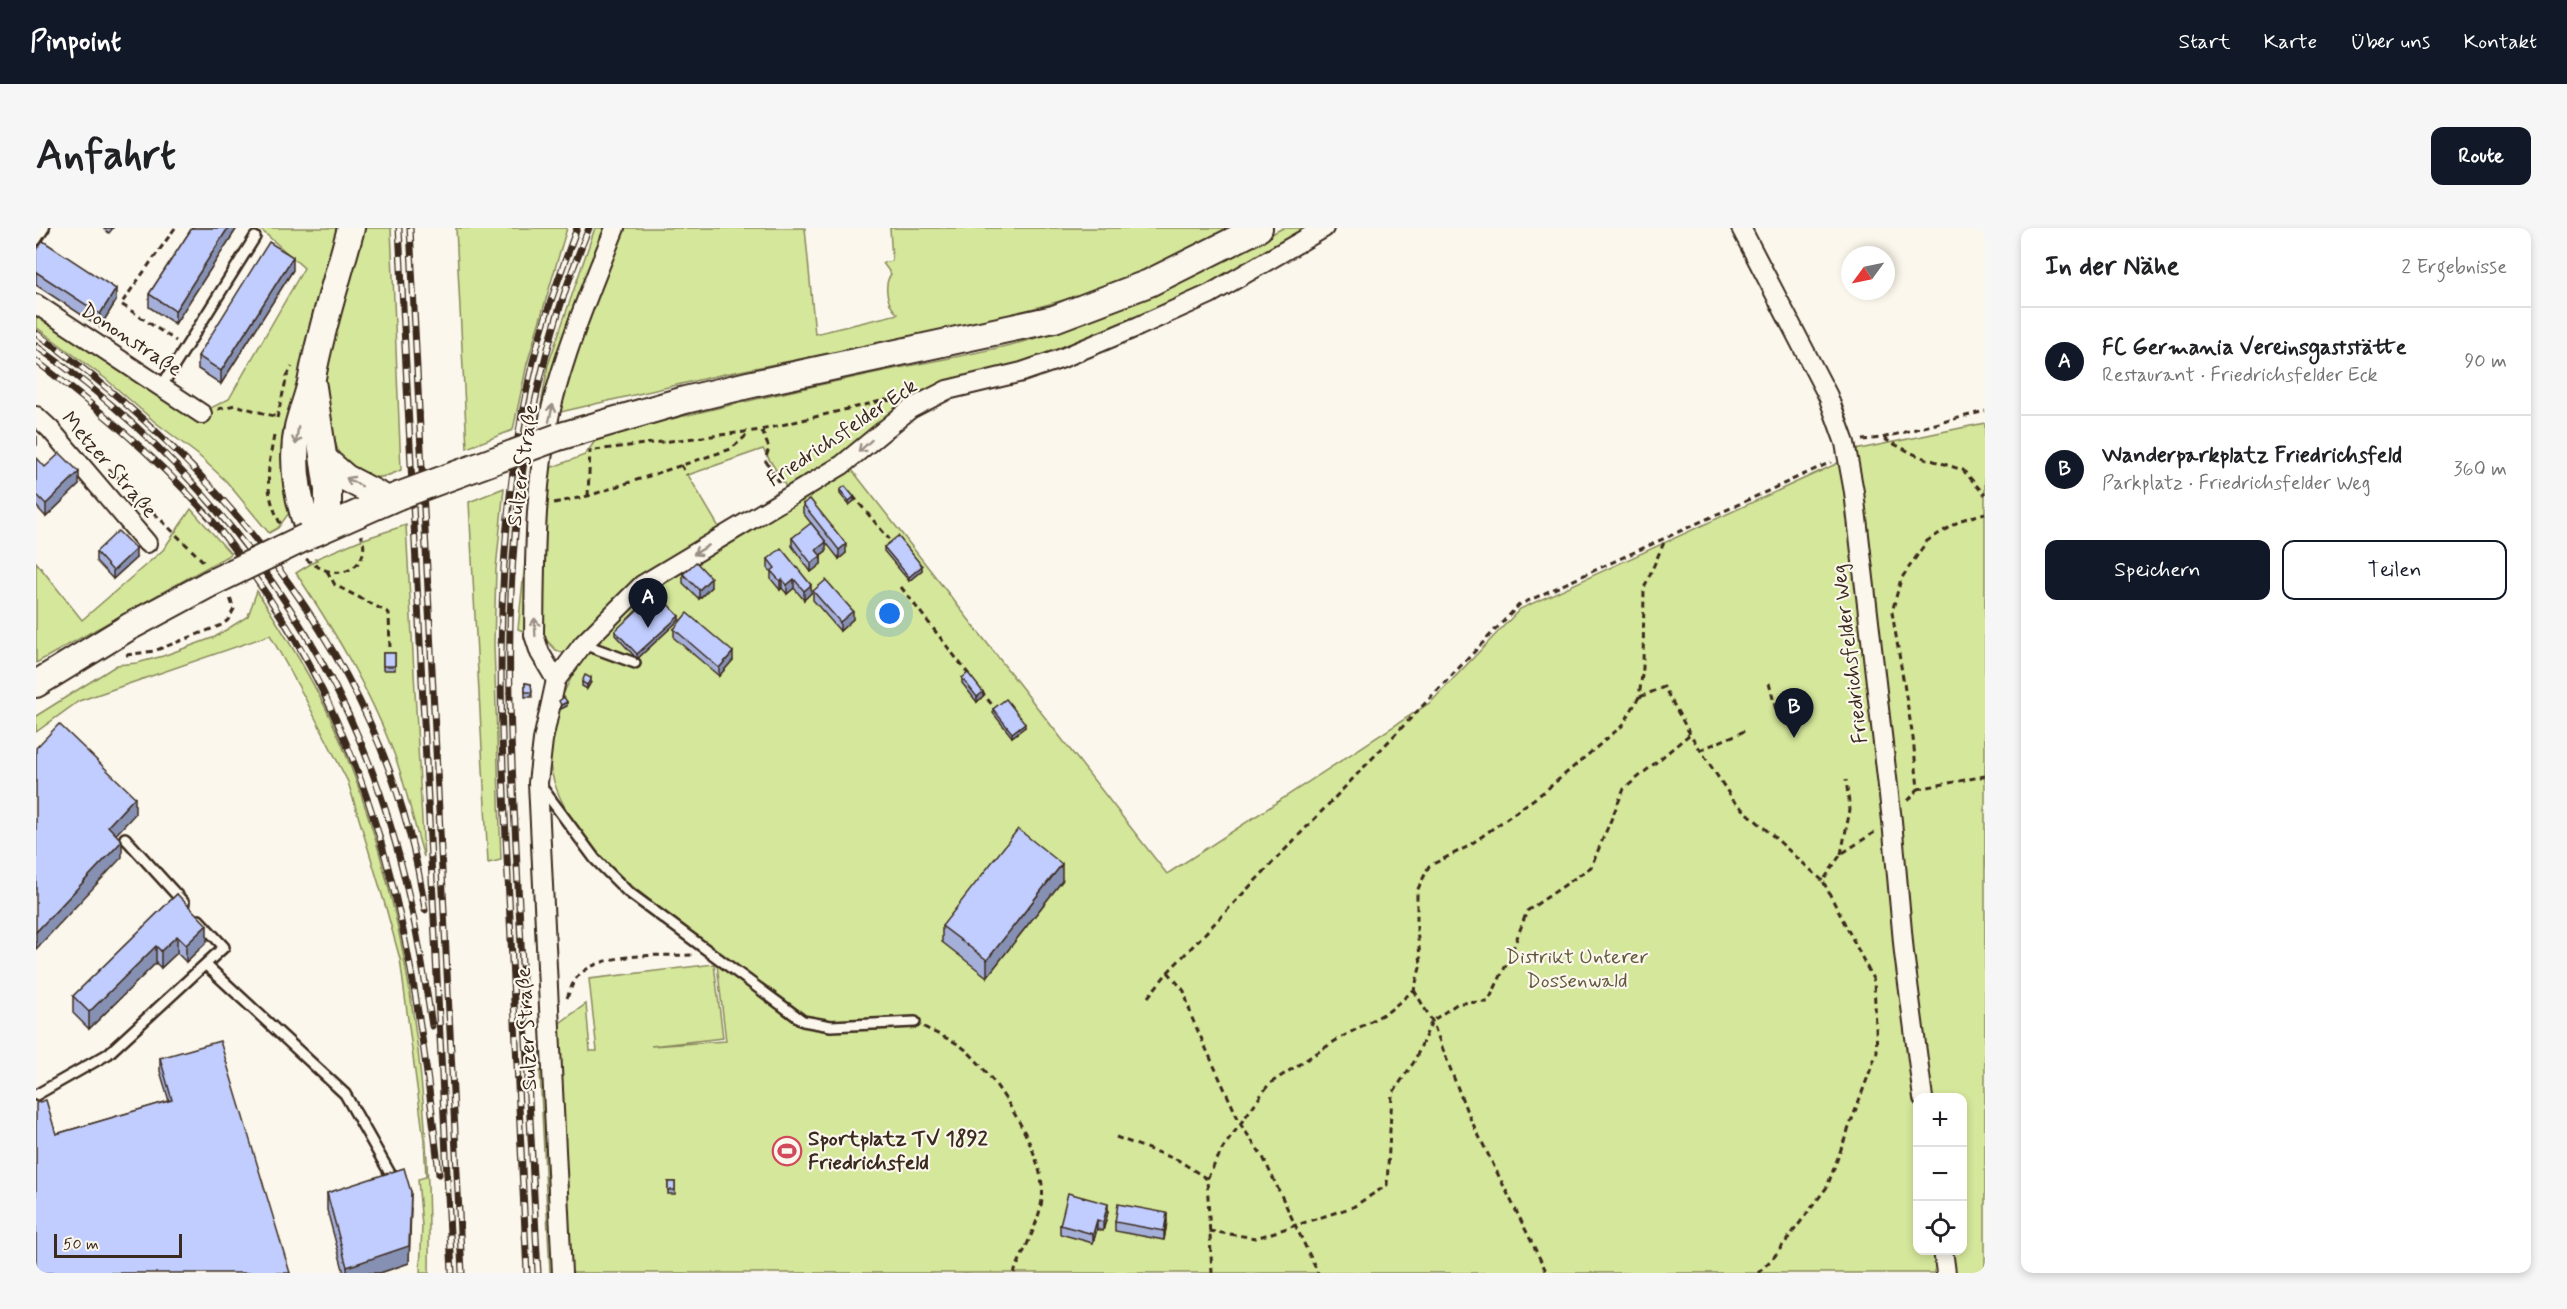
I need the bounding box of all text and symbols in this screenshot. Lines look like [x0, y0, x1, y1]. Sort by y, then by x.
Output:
text: Pinpoint [30, 24, 121, 61]
text: Start [2179, 28, 2231, 56]
text: Karte [2264, 28, 2317, 56]
text: Über uns [2350, 28, 2430, 56]
text: Kontakt [2463, 28, 2537, 56]
button: Route [2431, 127, 2531, 185]
text: Anfahrt [36, 129, 176, 184]
north arrow [1841, 246, 1895, 300]
text: In der Nähe [2045, 250, 2179, 284]
text: 2 Ergebnisse [2401, 254, 2507, 281]
street label: Dononstraße [75, 297, 187, 383]
text: FC Germania Vereinsgaststätte [2102, 334, 2407, 362]
text: A [2058, 348, 2071, 375]
text: 90 m [2464, 348, 2507, 375]
text: Restaurant · Friedrichsfelder Eck [2102, 362, 2378, 389]
street label: Friedrichsfelder Eck [761, 372, 923, 494]
street label: Sulzer Straße [501, 402, 545, 528]
one-way arrow [546, 403, 558, 422]
street label: Metzer Straße [55, 406, 163, 524]
one-way arrow [292, 426, 303, 446]
one-way arrow [858, 439, 873, 453]
text: Wanderparkplatz Friedrichsfeld [2102, 442, 2402, 470]
text: B [2058, 456, 2071, 483]
text: 360 m [2454, 456, 2507, 483]
text: Parkplatz · Friedrichsfelder Weg [2102, 470, 2370, 497]
one-way arrow [346, 476, 363, 488]
button: Speichern [2045, 540, 2270, 600]
button: Teilen [2282, 540, 2507, 600]
one-way arrow [693, 545, 710, 557]
street label: Friedrichsfelder Weg [1825, 563, 1875, 745]
pin: A [628, 578, 668, 628]
your location [875, 599, 904, 628]
one-way arrow [529, 618, 541, 638]
pin: B [1774, 688, 1814, 738]
park label: Distrikt Unterer Dossenwald [1505, 943, 1649, 995]
street label: Sulzer Straße [510, 967, 544, 1091]
map controls [1913, 1093, 1967, 1255]
button: + [1913, 1093, 1967, 1147]
place label: Sportplatz TV 1892 Friedrichsfeld [808, 1125, 988, 1177]
sports icon: Sportplatz TV 1892 Friedrichsfeld [771, 1135, 803, 1167]
button: − [1913, 1147, 1967, 1201]
button: locate [1913, 1201, 1967, 1255]
scale bar [54, 1231, 182, 1258]
text: 50 m [63, 1234, 99, 1255]

